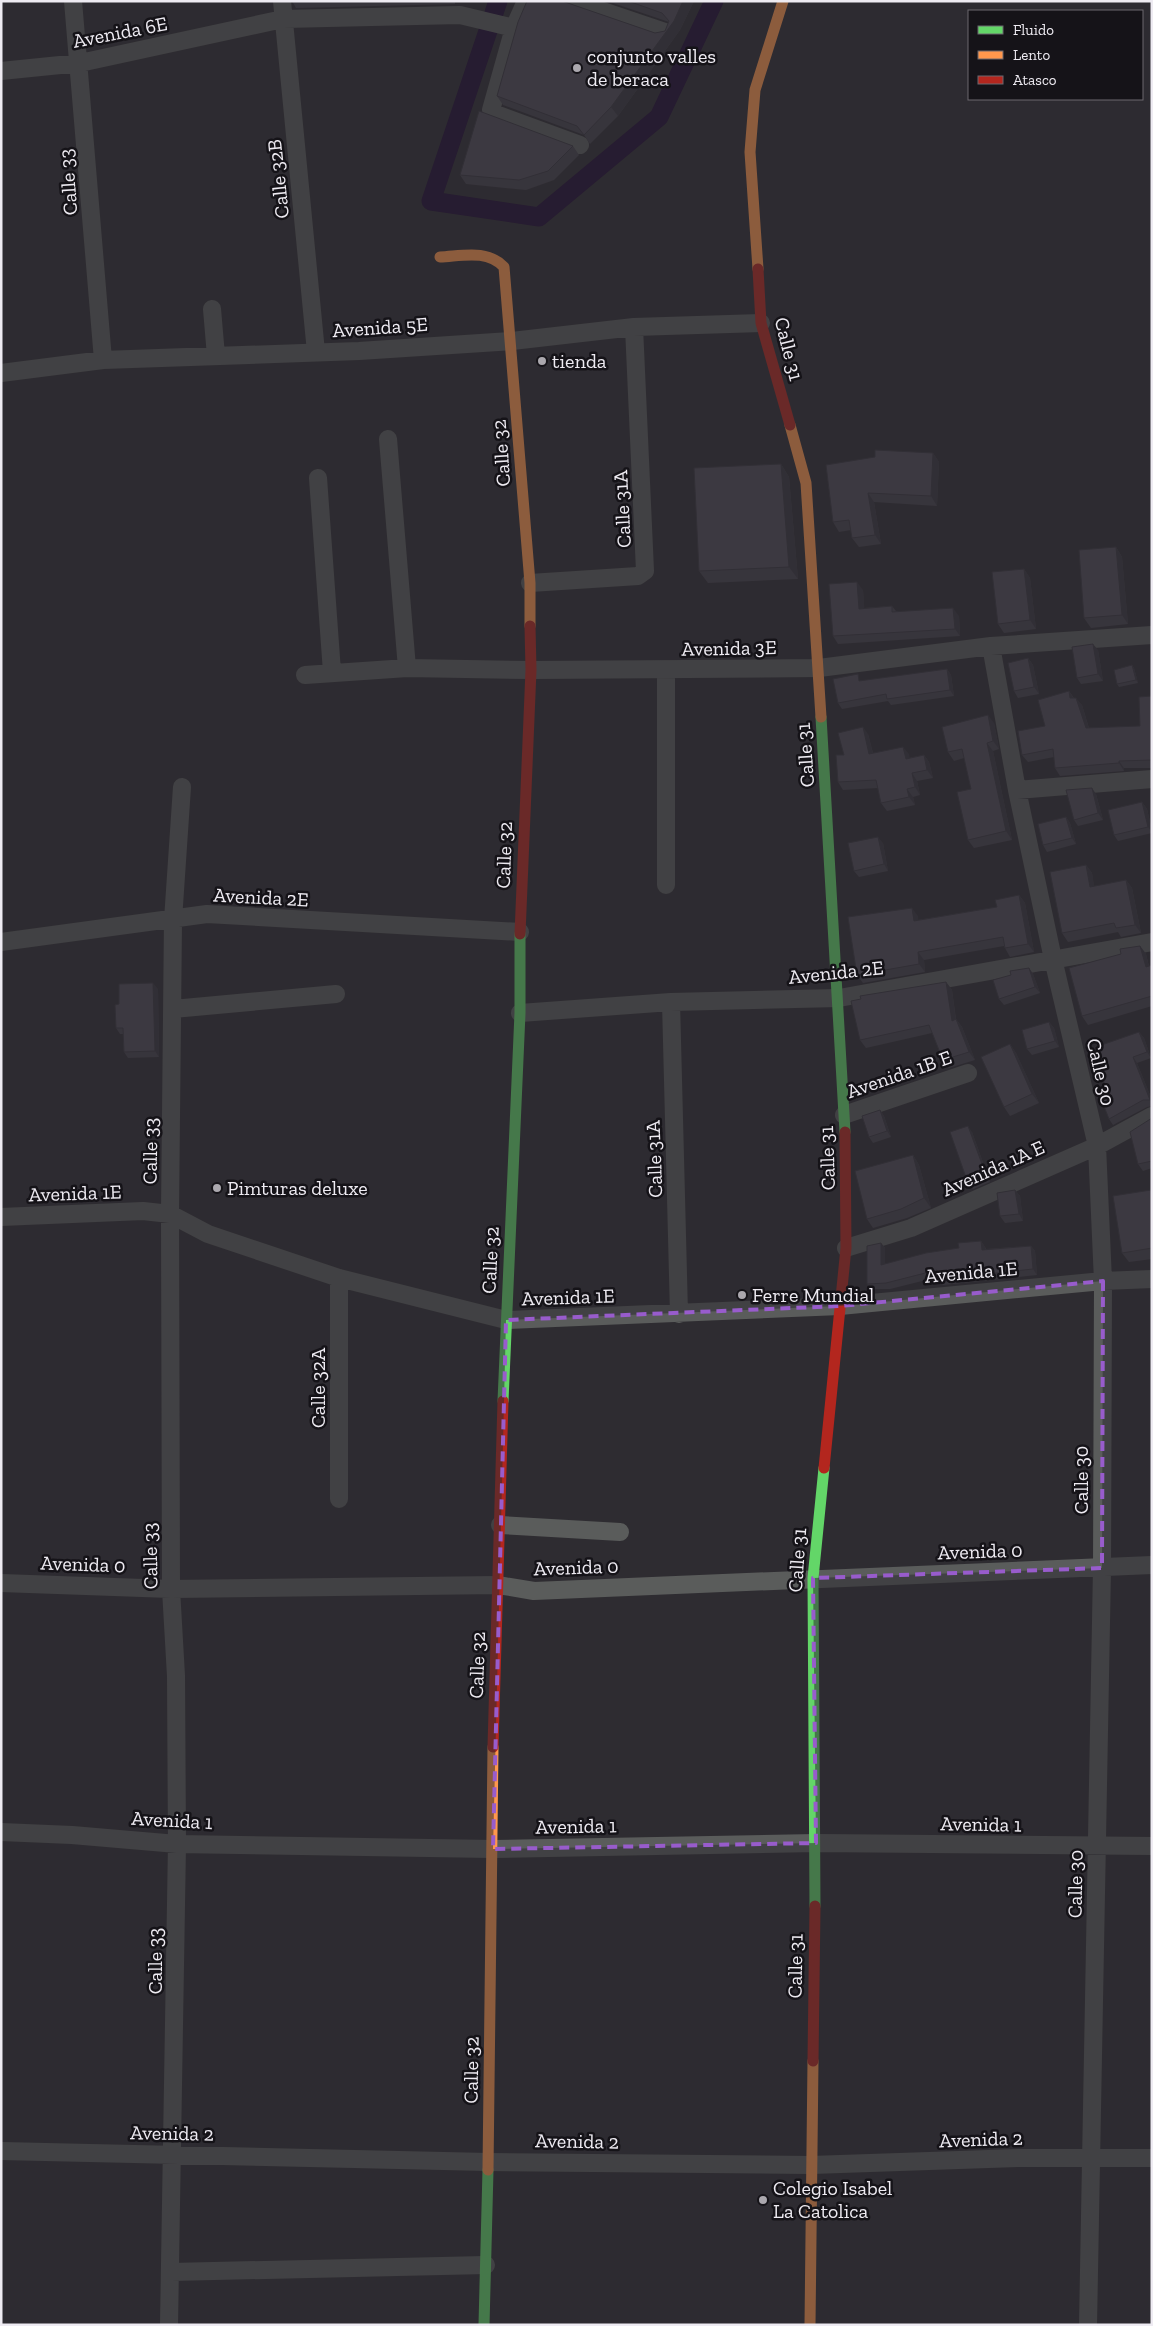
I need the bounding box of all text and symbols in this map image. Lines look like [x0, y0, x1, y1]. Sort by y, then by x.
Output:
legend [968, 10, 1143, 100]
street label: Avenida 6E [71, 11, 169, 53]
text: Fluido [1013, 21, 1054, 39]
place label: conjunto valles de beraca [587, 44, 716, 91]
text: Lento [1013, 46, 1050, 64]
marker: conjunto valles de beraca [571, 62, 583, 74]
text: Atasco [1013, 71, 1057, 89]
street label: Calle 32B [262, 138, 294, 220]
street label: Calle 33 [54, 148, 82, 216]
street label: Avenida 5E [332, 312, 428, 342]
street label: Calle 31 [770, 315, 809, 384]
place label: tienda [552, 349, 607, 373]
marker: tienda [536, 355, 548, 367]
street label: Calle 32 [487, 419, 515, 487]
street label: Calle 31A [608, 469, 636, 548]
street label: Avenida 3E [681, 635, 777, 661]
street label: Calle 31 [791, 722, 819, 788]
street label: Calle 32 [491, 821, 517, 889]
street label: Avenida 2E [213, 883, 309, 911]
street label: Avenida 2E [787, 955, 885, 989]
street label: Calle 30 [1082, 1036, 1120, 1108]
street label: Avenida 1B E [843, 1045, 955, 1103]
street label: Calle 33 [137, 1117, 163, 1185]
street label: Calle 31A [641, 1119, 667, 1198]
street label: Calle 31 [814, 1125, 840, 1191]
street label: Avenida 1A E [938, 1135, 1048, 1201]
place label: Pimturas deluxe [227, 1176, 368, 1200]
street label: Avenida 1E [28, 1179, 122, 1207]
marker: Pimturas deluxe [211, 1182, 223, 1194]
street label: Calle 32 [476, 1226, 504, 1294]
street label: Avenida 1E [924, 1256, 1018, 1288]
street label: Avenida 1E [521, 1283, 615, 1311]
place label: Ferre Mundial [752, 1283, 874, 1307]
marker: Ferre Mundial [736, 1289, 748, 1301]
street label: Calle 32A [306, 1347, 330, 1428]
street label: Calle 30 [1069, 1446, 1093, 1514]
street label: Calle 33 [137, 1522, 163, 1590]
street label: Calle 31 [783, 1527, 811, 1593]
street label: Avenida 0 [937, 1538, 1023, 1564]
street label: Avenida 0 [40, 1551, 126, 1577]
street label: Avenida 0 [533, 1554, 619, 1580]
street label: Calle 32 [464, 1631, 490, 1699]
street label: Avenida 1 [131, 1806, 213, 1834]
street label: Avenida 1 [940, 1811, 1022, 1837]
street label: Avenida 1 [535, 1813, 617, 1839]
street label: Calle 30 [1062, 1850, 1088, 1918]
street label: Calle 33 [143, 1928, 167, 1994]
street label: Calle 31 [782, 1933, 808, 1999]
street label: Calle 32 [458, 2036, 484, 2104]
street label: Avenida 2 [130, 2120, 214, 2146]
street label: Avenida 2 [939, 2126, 1023, 2152]
street label: Avenida 2 [535, 2128, 619, 2154]
place label: Colegio Isabel La Catolica [773, 2176, 892, 2223]
marker: Colegio Isabel La Catolica [757, 2194, 769, 2206]

